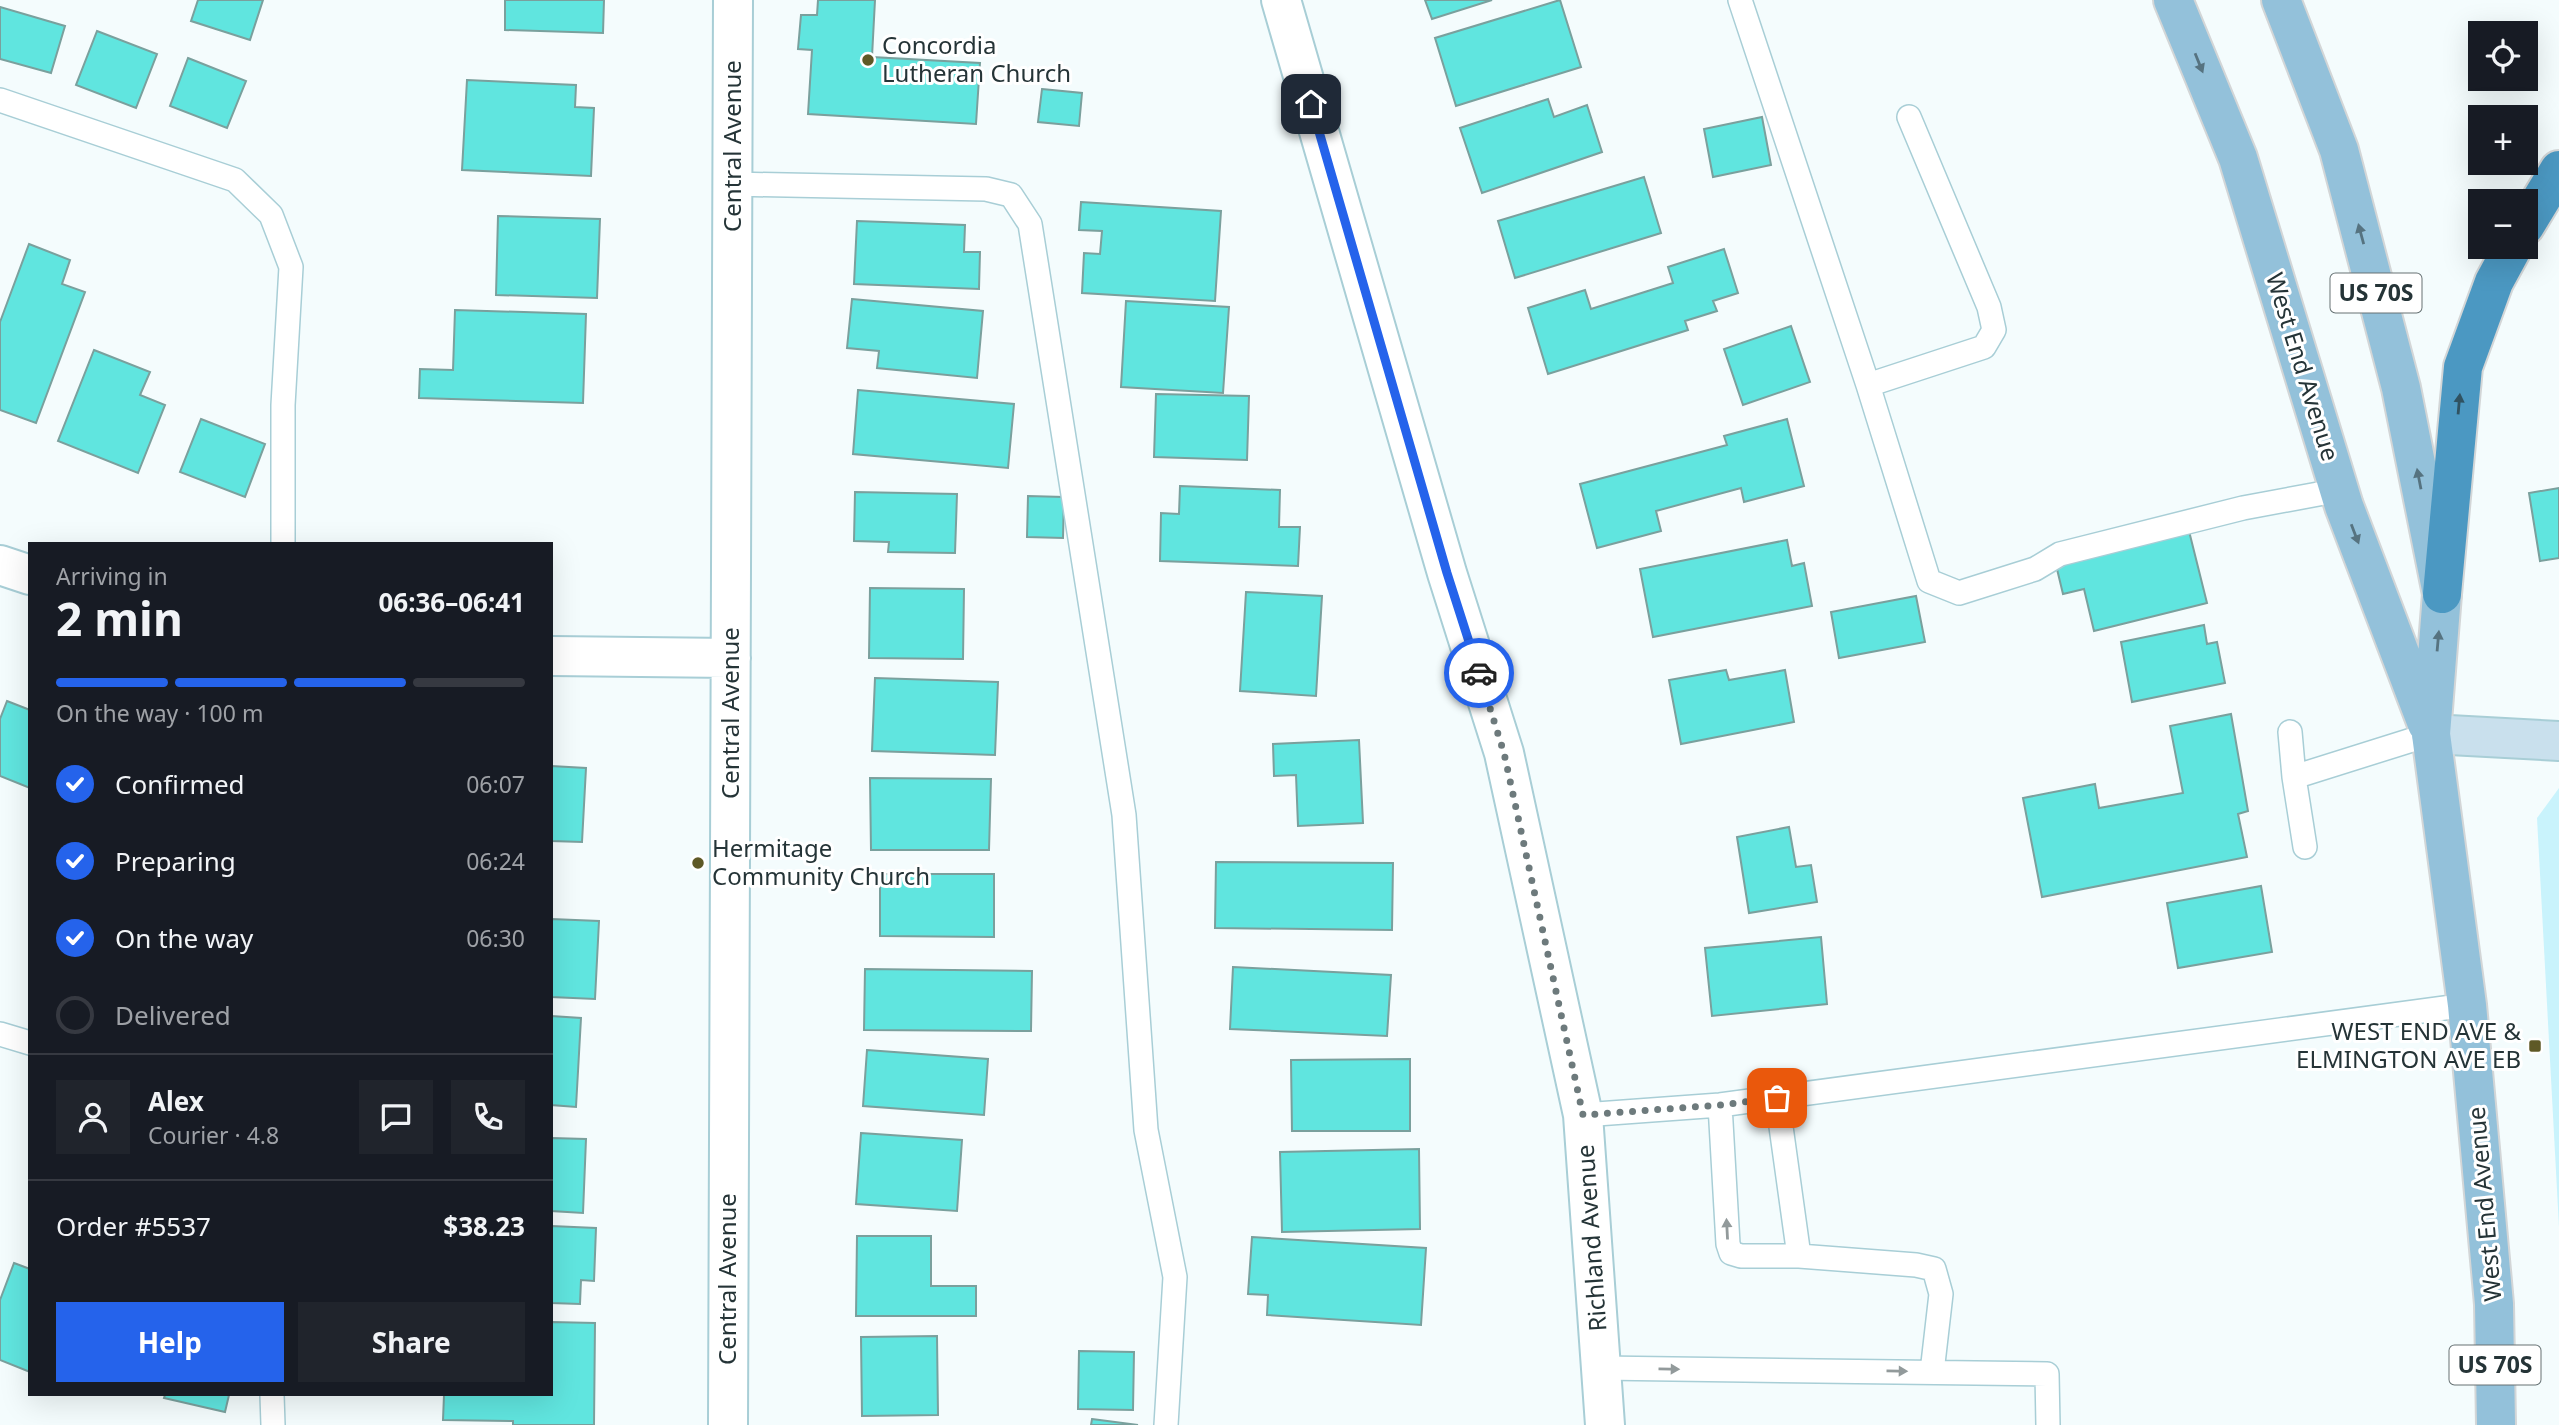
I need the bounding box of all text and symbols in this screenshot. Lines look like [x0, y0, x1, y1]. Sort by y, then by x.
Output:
map controls [2468, 21, 2538, 259]
button: locate [2468, 21, 2538, 91]
place label: Concordia Lutheran Church [882, 28, 1071, 89]
marker: Concordia Lutheran Church [860, 52, 876, 68]
one-way arrow [2193, 53, 2204, 74]
street label: Central Avenue [715, 60, 748, 232]
pin [1281, 74, 1341, 134]
icon: home [1292, 85, 1330, 123]
button: + [2468, 105, 2538, 175]
button: − [2468, 189, 2538, 259]
one-way arrow [2355, 223, 2366, 245]
street label: West End Avenue [2259, 268, 2348, 465]
road number: US 70S [2330, 274, 2422, 312]
one-way arrow [2454, 393, 2465, 415]
one-way arrow [2414, 468, 2425, 490]
one-way arrow [2350, 524, 2361, 545]
text: Arriving in [56, 560, 168, 592]
text: 06:36–06:41 [378, 584, 525, 620]
text: 2 min [56, 587, 183, 649]
street label: Central Avenue [713, 627, 746, 799]
one-way arrow [2433, 630, 2444, 652]
courier [1444, 638, 1514, 708]
icon: car [1460, 654, 1498, 692]
text: On the way · 100 m [56, 697, 263, 729]
icon: check [56, 765, 94, 803]
text: Confirmed [115, 766, 245, 802]
text: 06:07 [466, 768, 525, 800]
place label: Hermitage Community Church [712, 831, 930, 892]
icon: check [56, 842, 94, 880]
text: Preparing [115, 843, 236, 879]
text: 06:24 [466, 845, 525, 877]
marker: Hermitage Community Church [690, 855, 706, 871]
icon: check [56, 919, 94, 957]
text: On the way [115, 920, 253, 956]
text: 06:30 [466, 922, 525, 954]
text: Delivered [115, 997, 231, 1033]
place label: WEST END AVE & ELMINGTON AVE EB [2296, 1014, 2521, 1075]
marker: WEST END AVE & ELMINGTON AVE EB [2527, 1038, 2543, 1054]
pin [1747, 1068, 1807, 1128]
icon: bag [1758, 1079, 1796, 1117]
button: person [56, 1080, 130, 1154]
button: chat [359, 1080, 433, 1154]
button: phone [451, 1080, 525, 1154]
text: Alex [148, 1083, 204, 1119]
street label: West End Avenue [2459, 1105, 2508, 1303]
text: Courier · 4.8 [148, 1119, 279, 1151]
street label: Richland Avenue [1568, 1144, 1613, 1333]
street label: Central Avenue [710, 1193, 743, 1365]
text: Order #5537 [56, 1208, 211, 1244]
text: $38.23 [443, 1208, 525, 1244]
one-way arrow [1722, 1218, 1733, 1240]
button: Help [56, 1302, 284, 1382]
button: Share [298, 1302, 525, 1382]
road number: US 70S [2450, 1346, 2540, 1384]
one-way arrow [1658, 1363, 1680, 1375]
one-way arrow [1886, 1366, 1908, 1377]

